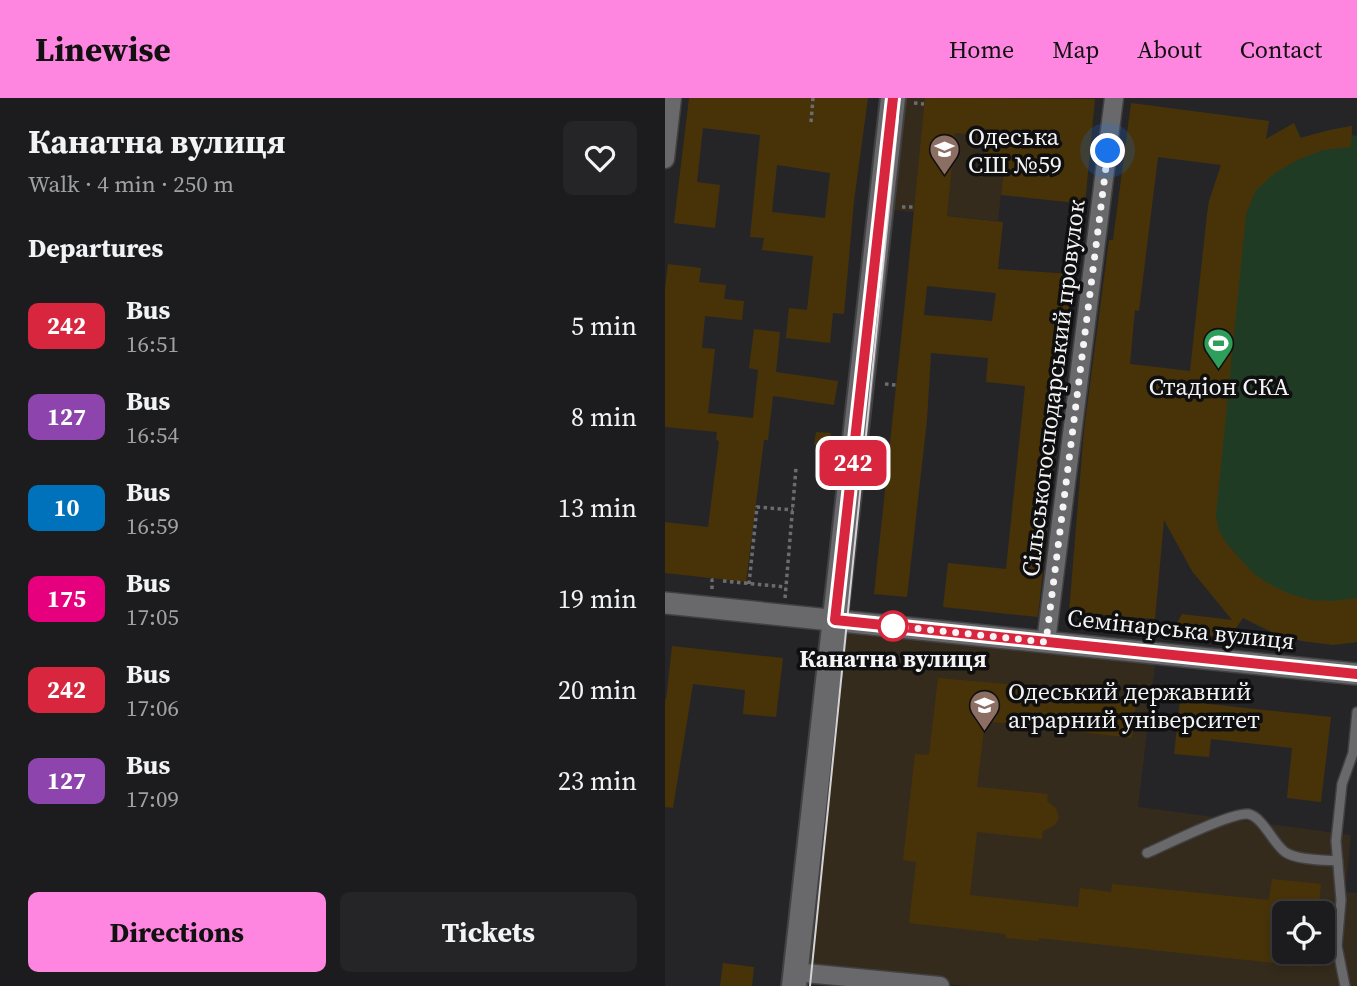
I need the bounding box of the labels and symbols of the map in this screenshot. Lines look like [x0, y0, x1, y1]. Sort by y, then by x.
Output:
place label: Одеська CШ №59 [968, 120, 1062, 181]
school or university icon: Одеська CШ №59 [928, 133, 962, 177]
your location [1090, 133, 1125, 168]
street label: Сільськогосподарський провулок [1013, 198, 1093, 578]
sports icon: Стадіон СКА [1202, 327, 1236, 371]
place label: Стадіон СКА [1149, 370, 1289, 403]
line badge: 242 [813, 440, 893, 486]
street label: Семінарська вулиця [1066, 601, 1296, 657]
marker: Канатна вулиця [878, 611, 908, 641]
place label: Канатна вулиця [799, 642, 987, 675]
place label: Одеський державний аграрний університет [1008, 675, 1260, 736]
school or university icon: Одеський державний аграрний університет [968, 688, 1002, 732]

